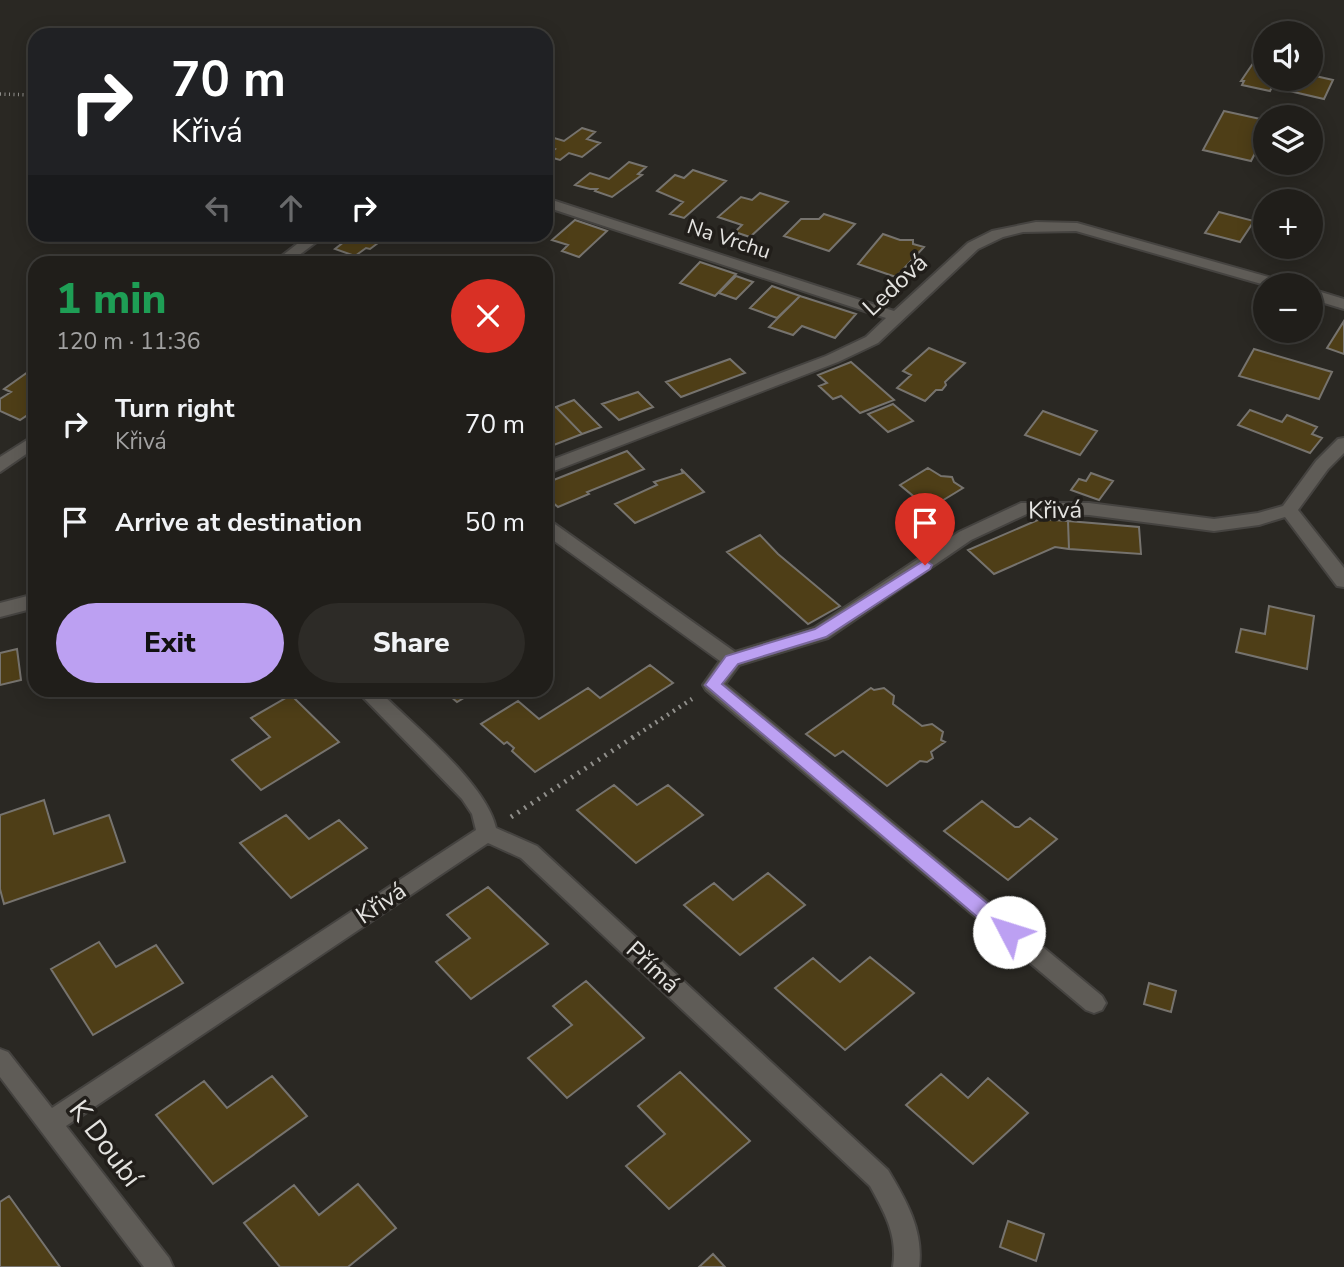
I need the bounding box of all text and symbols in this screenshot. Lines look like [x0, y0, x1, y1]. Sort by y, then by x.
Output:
map controls [1253, 21, 1323, 343]
button: sound [1253, 21, 1323, 91]
text: 70 m [171, 46, 286, 113]
icon: right [56, 56, 147, 147]
button: layers [1253, 105, 1323, 175]
text: Křivá [171, 110, 243, 153]
icon: left [199, 189, 237, 227]
icon: ahead [272, 189, 310, 227]
icon: right [345, 189, 383, 227]
button: + [1253, 189, 1323, 259]
street label: Na Vrchu [684, 212, 774, 266]
street label: Ledová [856, 247, 934, 323]
text: 1 min [56, 271, 166, 328]
button: − [1253, 273, 1323, 343]
button: close [451, 279, 525, 353]
text: 120 m · 11:36 [56, 326, 201, 357]
text: Turn right [115, 391, 234, 426]
icon: right [56, 405, 94, 443]
text: 70 m [465, 407, 525, 442]
text: Křivá [115, 426, 167, 457]
pin [895, 493, 955, 565]
street label: Křivá [1028, 494, 1082, 526]
icon: arrive [56, 503, 94, 541]
icon: arrive [906, 504, 944, 542]
text: Arrive at destination [115, 505, 362, 540]
text: 50 m [465, 505, 525, 540]
button: Exit [56, 603, 284, 683]
button: Share [298, 603, 525, 683]
street label: Křivá [350, 875, 412, 931]
position arrow [972, 895, 1046, 969]
street label: Přímá [619, 934, 687, 1000]
street label: K Doubí [60, 1092, 151, 1196]

